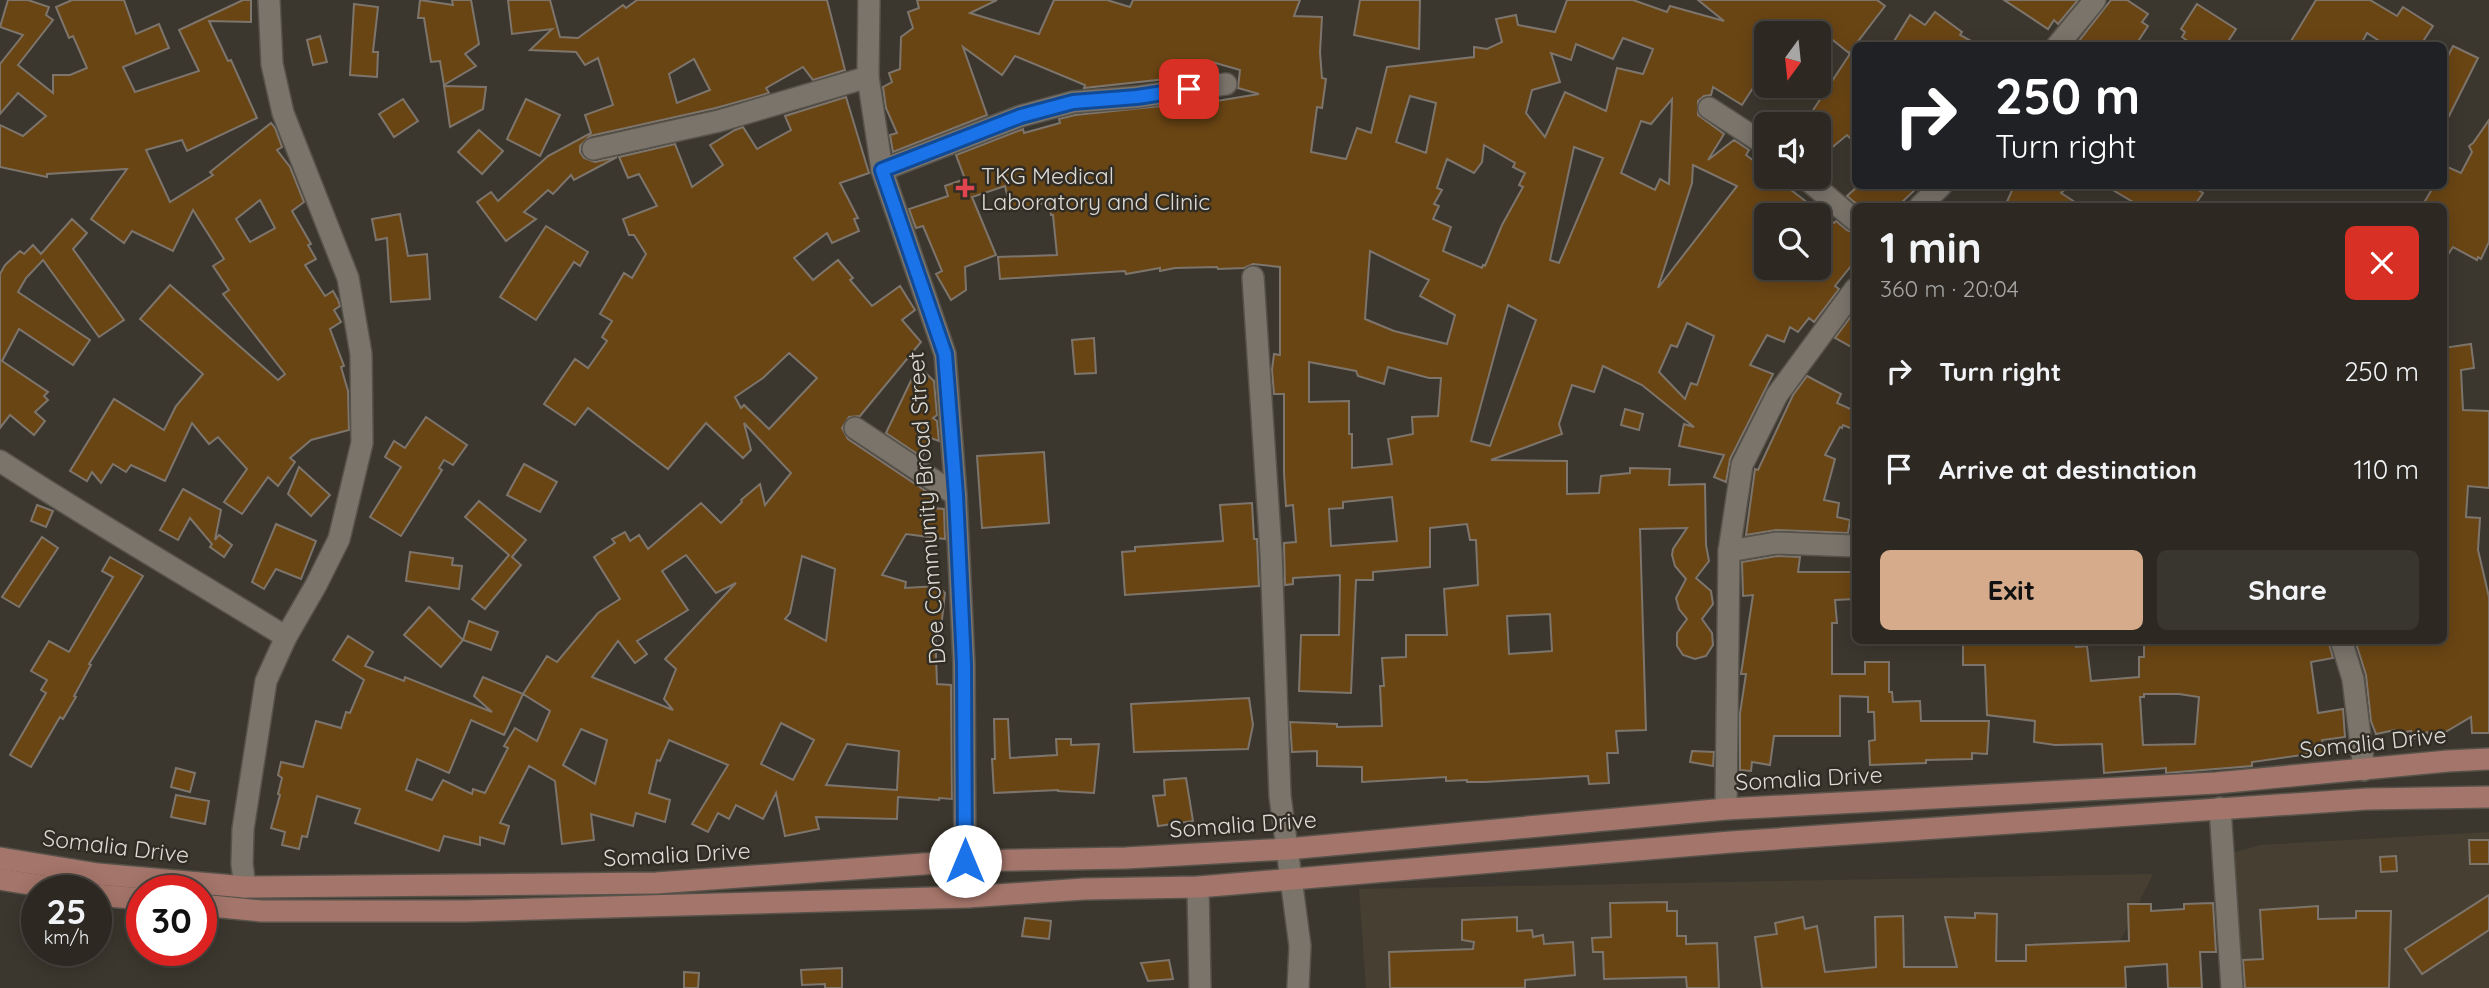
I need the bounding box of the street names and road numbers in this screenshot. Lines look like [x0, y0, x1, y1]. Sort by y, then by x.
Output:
street label: Doe Community Broad Street [901, 350, 951, 665]
street label: Somalia Drive [2298, 720, 2448, 764]
street label: Somalia Drive [1735, 760, 1883, 796]
street label: Somalia Drive [1168, 804, 1318, 844]
street label: Somalia Drive [41, 823, 191, 869]
street label: Somalia Drive [603, 836, 751, 872]

